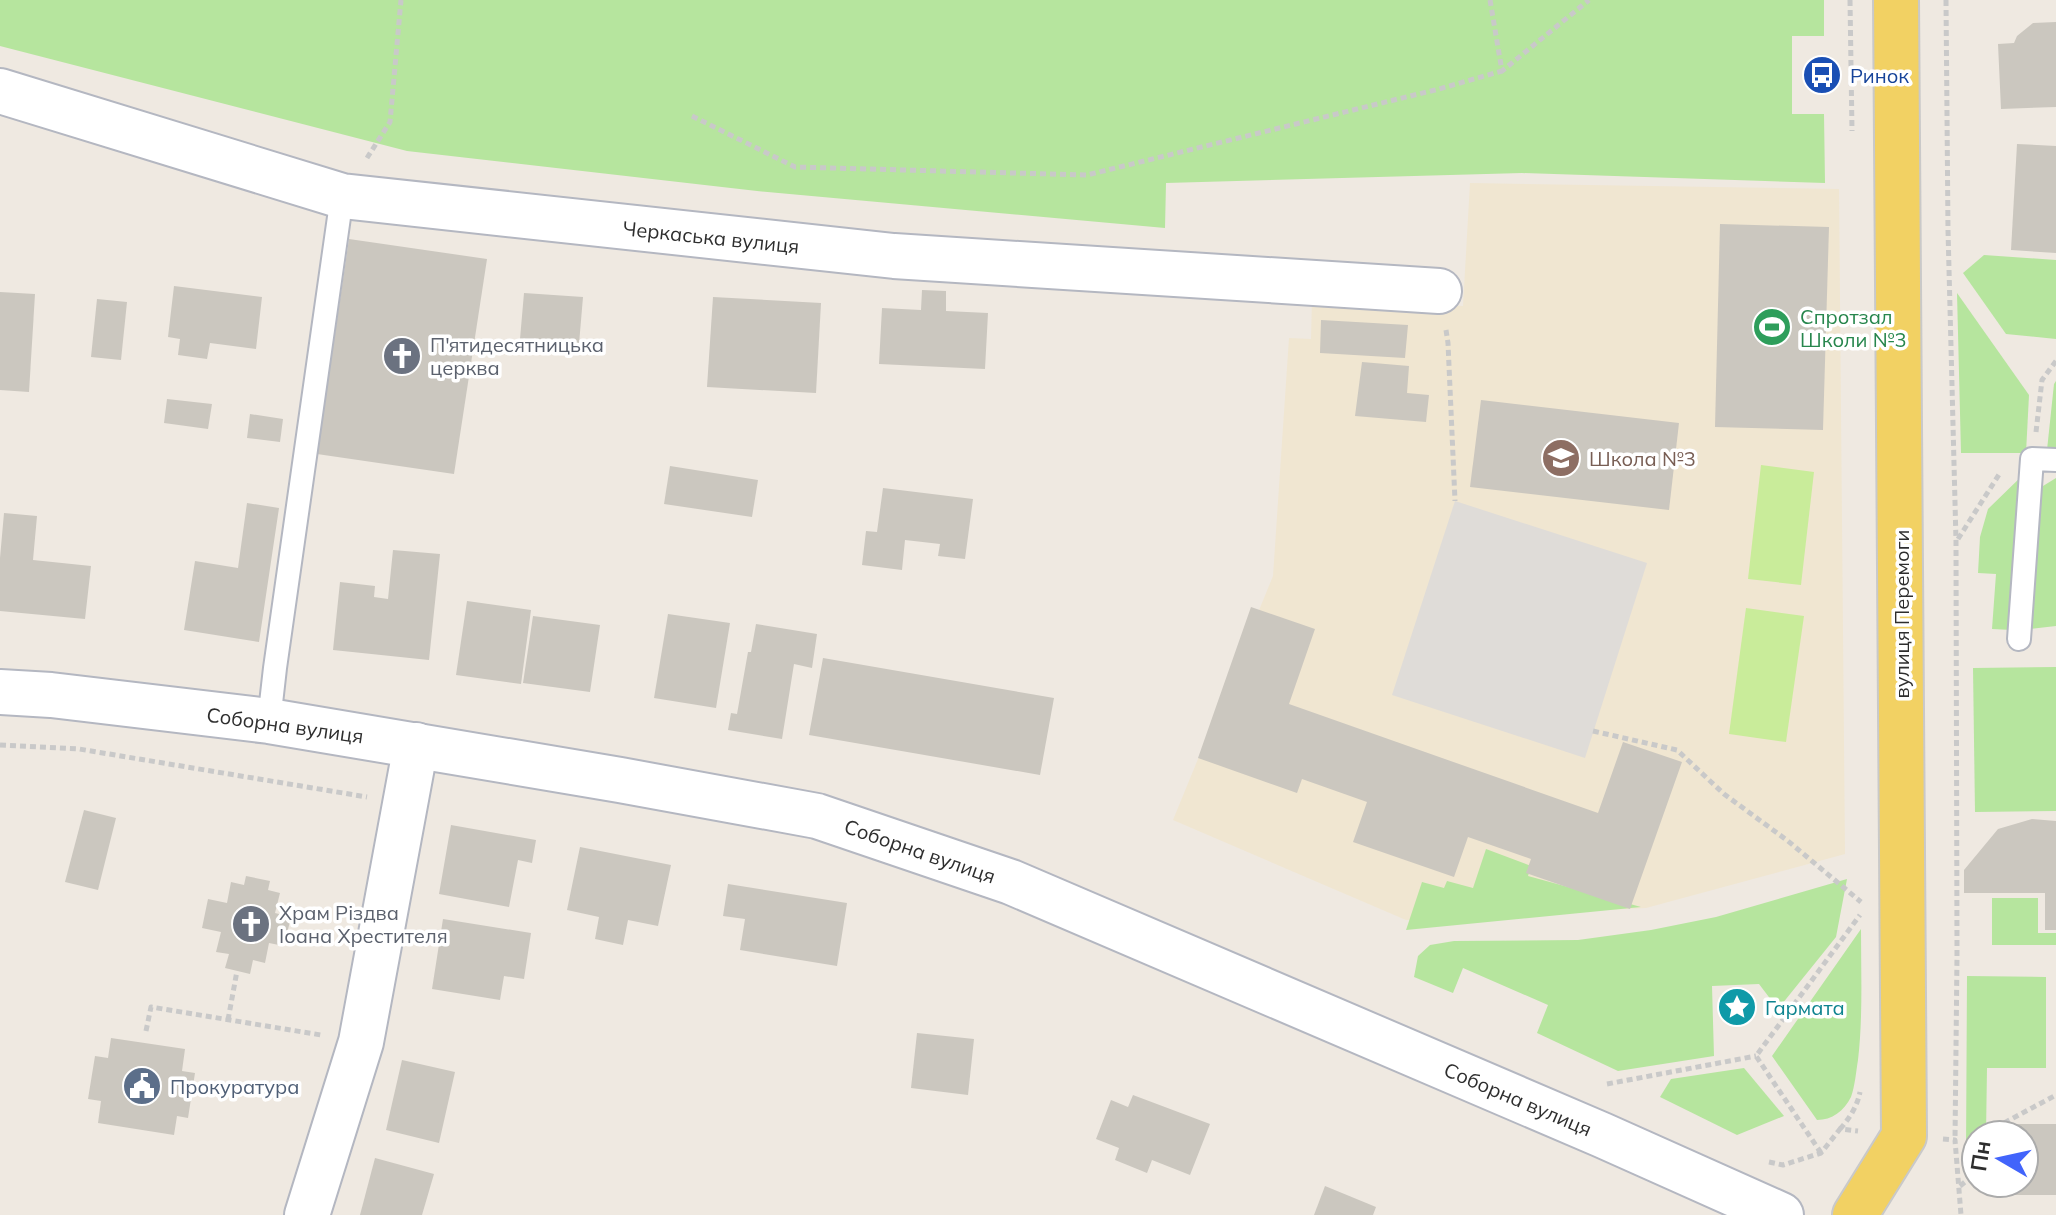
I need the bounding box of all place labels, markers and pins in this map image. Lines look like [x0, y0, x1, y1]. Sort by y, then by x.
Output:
bus stop icon: Ринок [1801, 54, 1843, 96]
place label: Ринок [1850, 63, 1909, 88]
place label: Спротзал Школи №3 [1800, 304, 1906, 352]
sports icon: Спротзал Школи №3 [1751, 306, 1793, 348]
place label: П'ятидесятницька церква [430, 332, 604, 380]
church icon: П'ятидесятницька церква [381, 335, 423, 377]
school or university icon: Школа №3 [1540, 437, 1582, 479]
place label: Школа №3 [1589, 446, 1696, 471]
place label: Храм Різдва Іоана Хрестителя [279, 900, 448, 948]
church icon: Храм Різдва Іоана Хрестителя [230, 903, 272, 945]
place icon: Гармата [1716, 986, 1758, 1028]
place label: Гармата [1765, 995, 1845, 1020]
public building icon: Прокуратура [121, 1065, 163, 1107]
place label: Прокуратура [170, 1074, 299, 1099]

